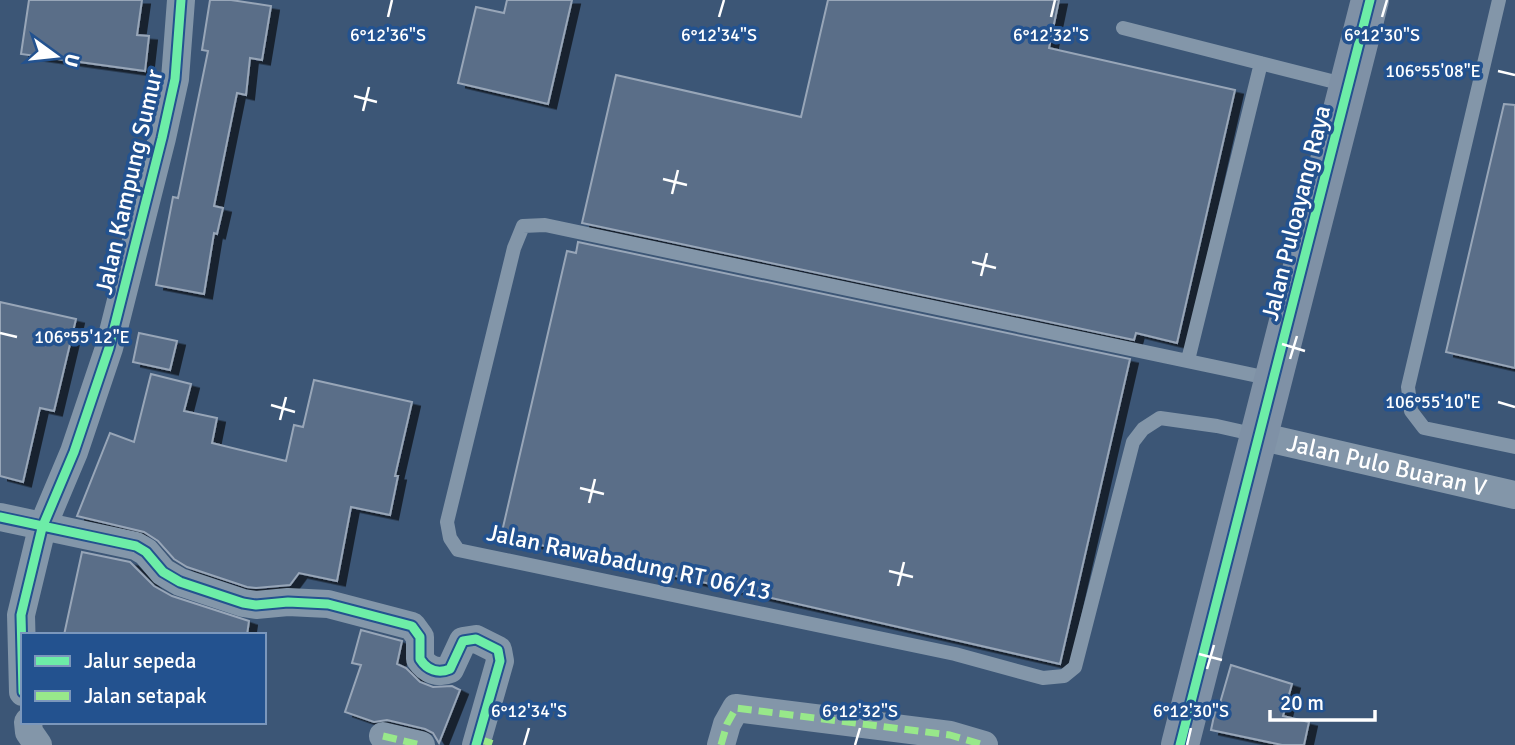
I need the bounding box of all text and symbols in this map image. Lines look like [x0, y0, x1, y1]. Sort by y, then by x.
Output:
north arrow [21, 21, 91, 91]
text: 6°12'36"S [350, 24, 426, 46]
text: 6°12'34"S [681, 24, 757, 46]
text: 6°12'32"S [1013, 24, 1089, 46]
text: 6°12'30"S [1344, 24, 1420, 46]
text: U [58, 51, 85, 69]
text: 106°55'08"E [1385, 60, 1481, 82]
street label: Jalan Kampung Sumur [89, 66, 170, 297]
street label: Jalan Puloayang Raya [1255, 102, 1337, 324]
text: 106°55'12"E [34, 326, 130, 348]
text: 106°55'10"E [1385, 391, 1481, 413]
street label: Jalan Pulo Buaran V [1284, 428, 1490, 503]
street label: Jalan Rawabadung RT 06/13 [484, 517, 774, 607]
legend [21, 633, 266, 724]
text: Jalur sepeda [84, 648, 196, 674]
scale bar [1270, 678, 1375, 722]
text: Jalan setapak [84, 683, 207, 709]
text: 20 m [1280, 690, 1324, 716]
text: 6°12'34"S [491, 700, 567, 722]
text: 6°12'32"S [822, 700, 898, 722]
text: 6°12'30"S [1153, 700, 1229, 722]

